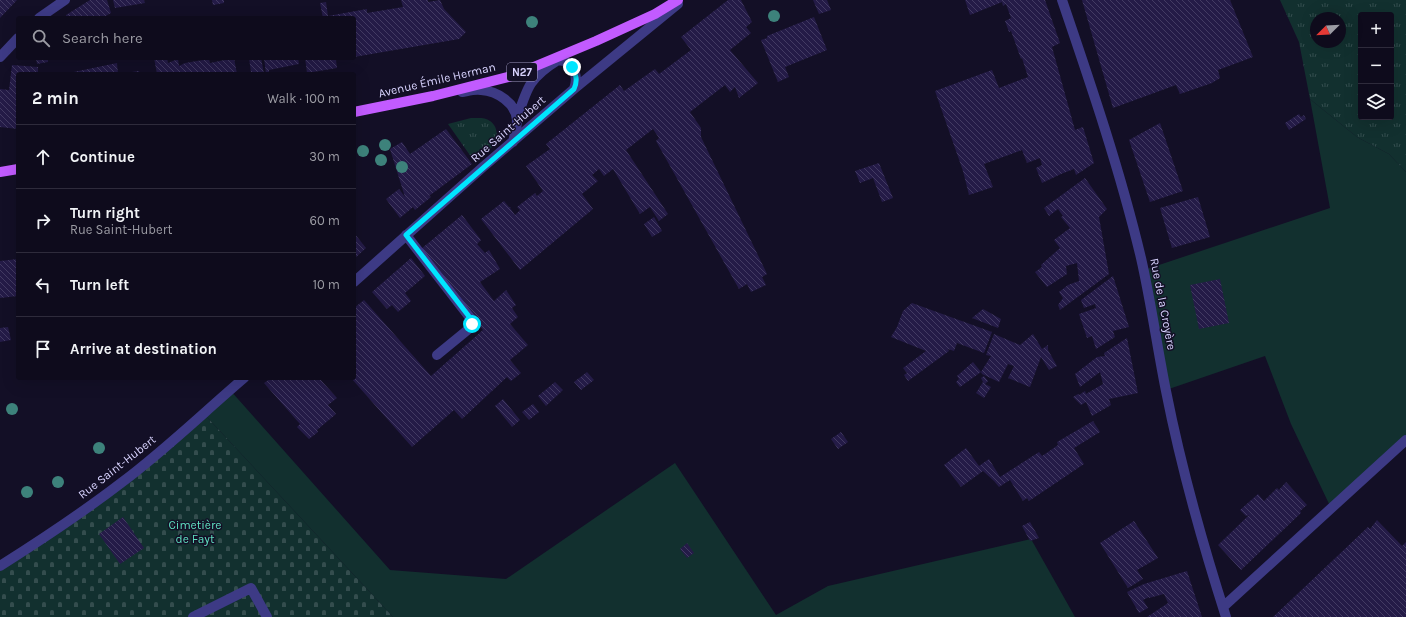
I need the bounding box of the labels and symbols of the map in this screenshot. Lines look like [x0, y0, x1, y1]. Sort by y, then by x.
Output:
north arrow [1310, 12, 1346, 48]
route end [563, 58, 581, 76]
street label: Avenue Émile Herman [377, 59, 497, 100]
road number: N27 [507, 63, 537, 81]
street label: Rue Saint-Hubert [468, 92, 549, 165]
street label: Rue de la Croyère [1147, 257, 1179, 351]
route start [463, 315, 481, 333]
street label: Rue Saint-Hubert [75, 432, 159, 502]
park label: Cimetière de Fayt [168, 518, 222, 546]

